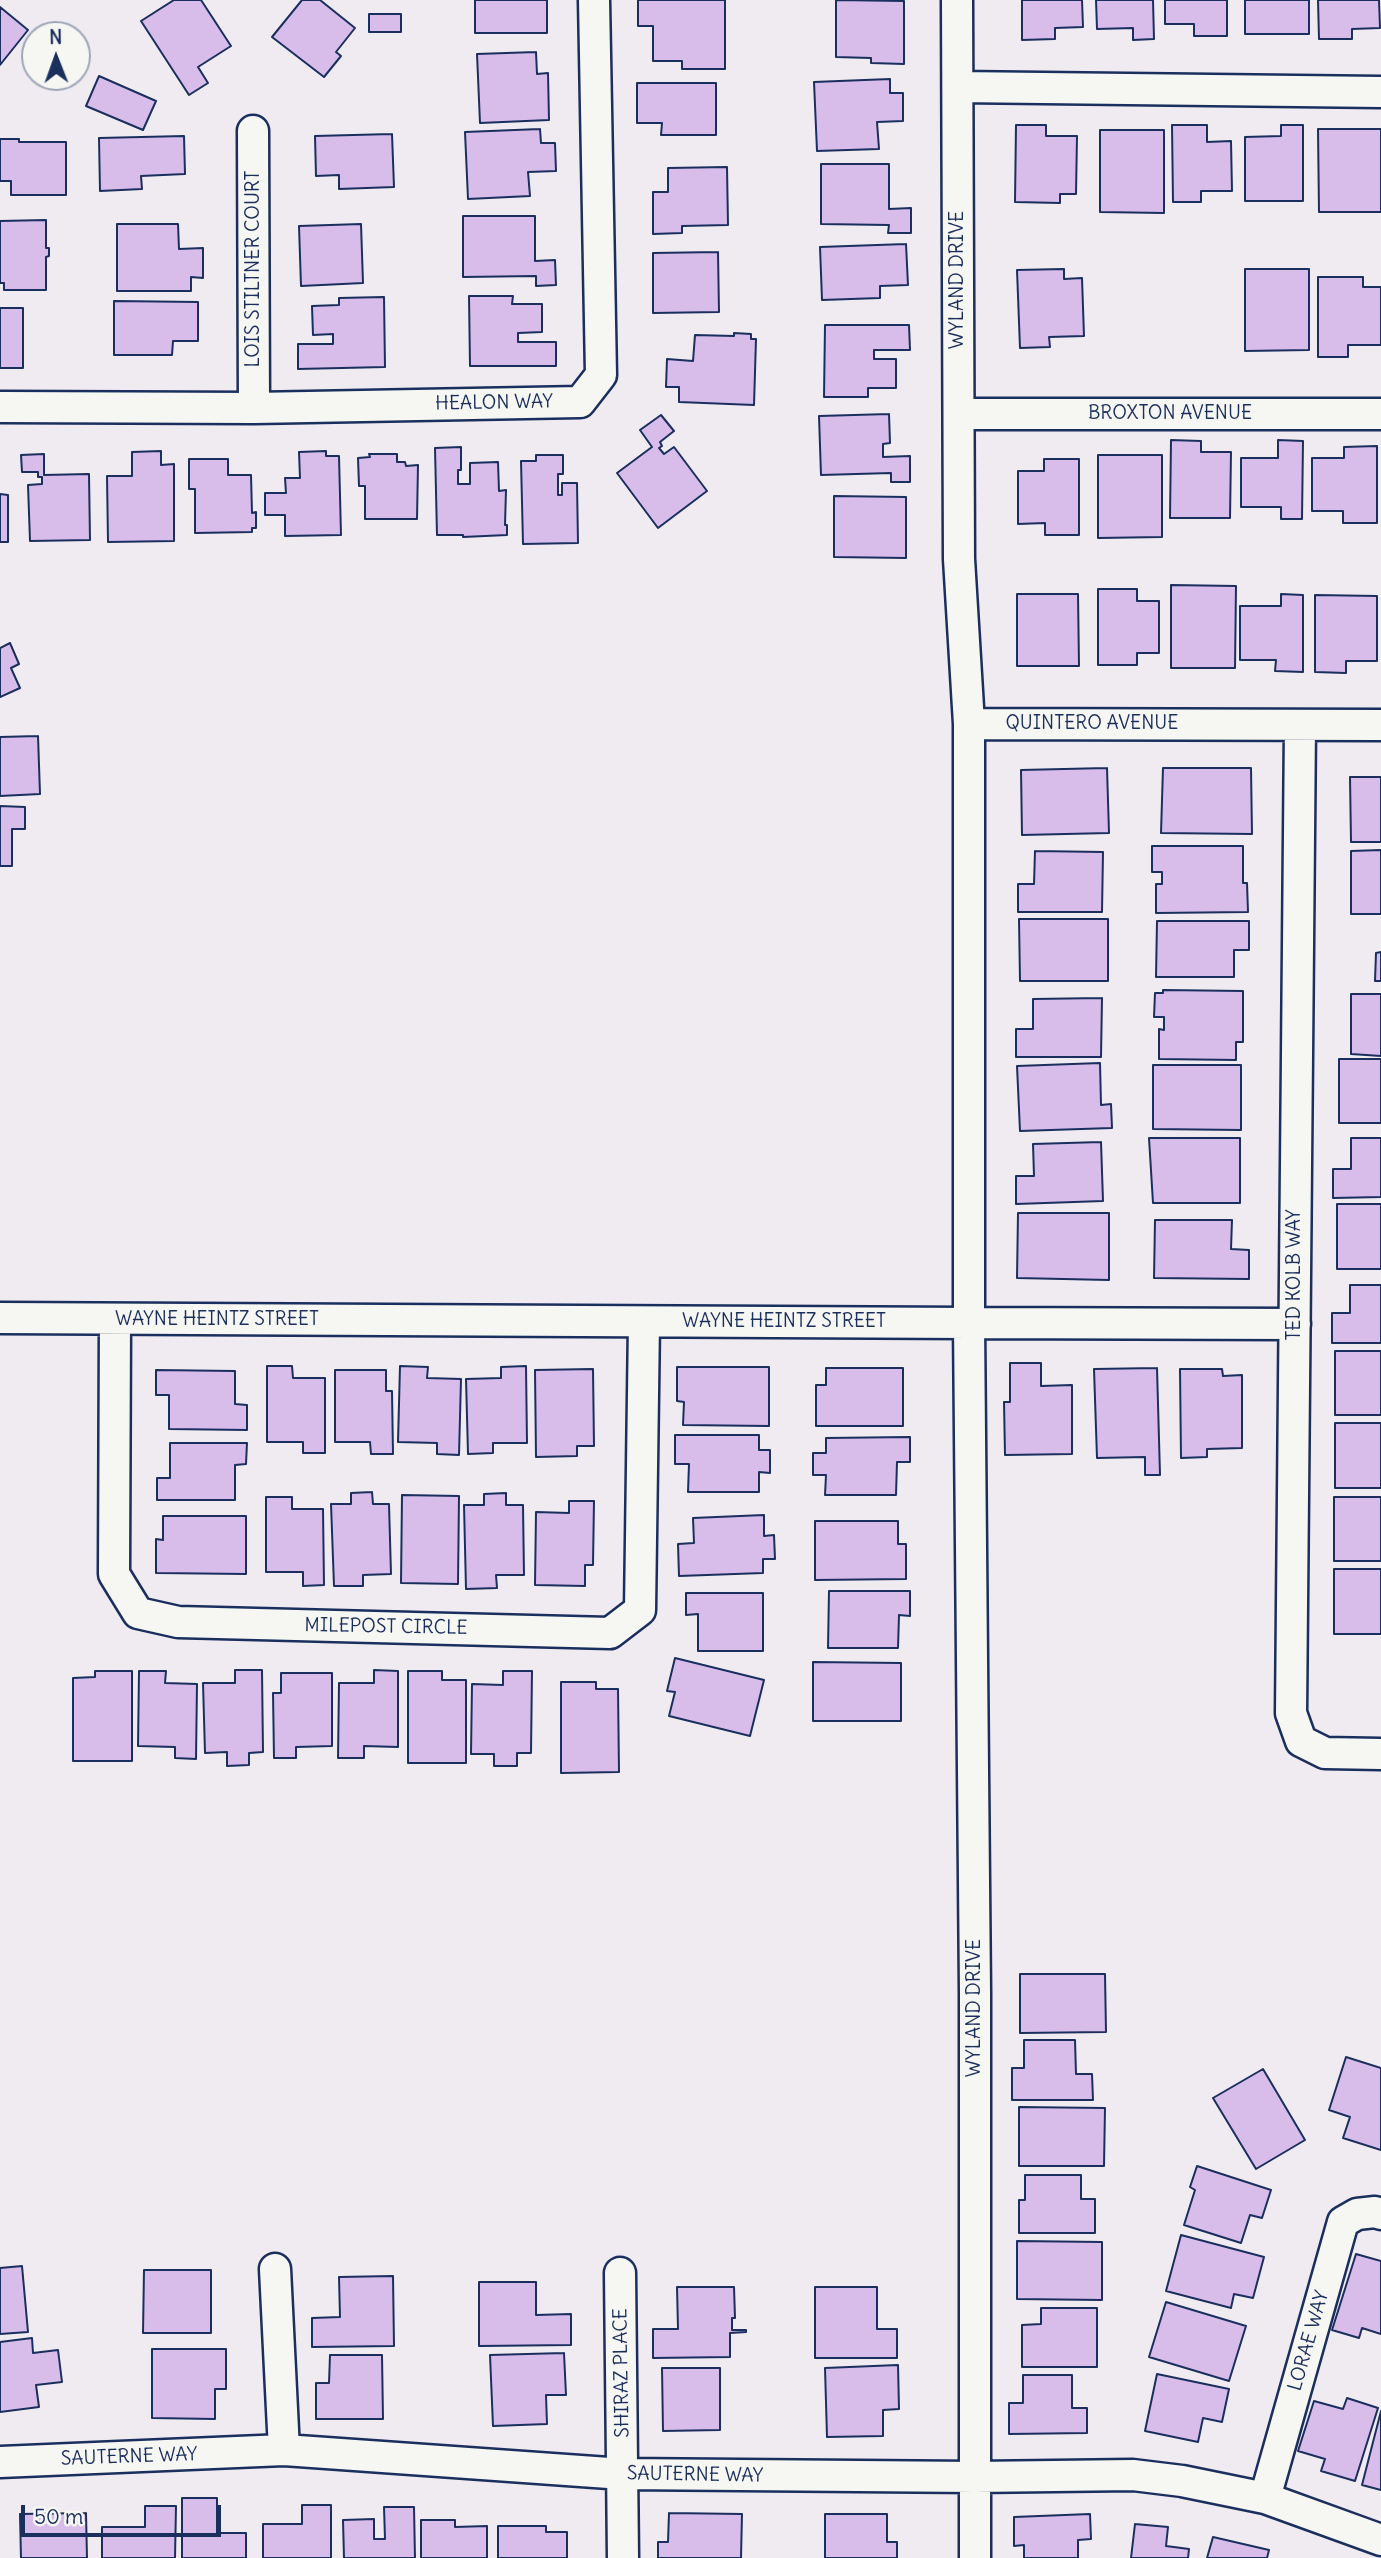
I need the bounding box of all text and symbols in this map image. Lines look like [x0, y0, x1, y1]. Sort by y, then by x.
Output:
north arrow [21, 21, 91, 91]
text: N [49, 25, 62, 49]
street label: LOIS STILTNER COURT [243, 171, 265, 367]
street label: WYLAND DRIVE [947, 211, 969, 349]
street label: HEALON WAY [435, 391, 553, 415]
street label: BROXTON AVENUE [1088, 403, 1252, 425]
street label: QUINTERO AVENUE [1006, 713, 1178, 735]
street label: TED KOLB WAY [1284, 1209, 1306, 1341]
street label: WAYNE HEINTZ STREET [115, 1309, 319, 1331]
street label: WAYNE HEINTZ STREET [682, 1311, 886, 1333]
street label: MILEPOST CIRCLE [304, 1614, 468, 1640]
street label: WYLAND DRIVE [964, 1939, 986, 2077]
street label: LORAE WAY [1284, 2288, 1334, 2394]
street label: SHIRAZ PLACE [609, 2308, 635, 2438]
street label: SAUTERNE WAY [60, 2443, 198, 2471]
street label: SAUTERNE WAY [627, 2462, 763, 2488]
scale bar [24, 2492, 224, 2536]
text: 50 m [34, 2503, 83, 2530]

